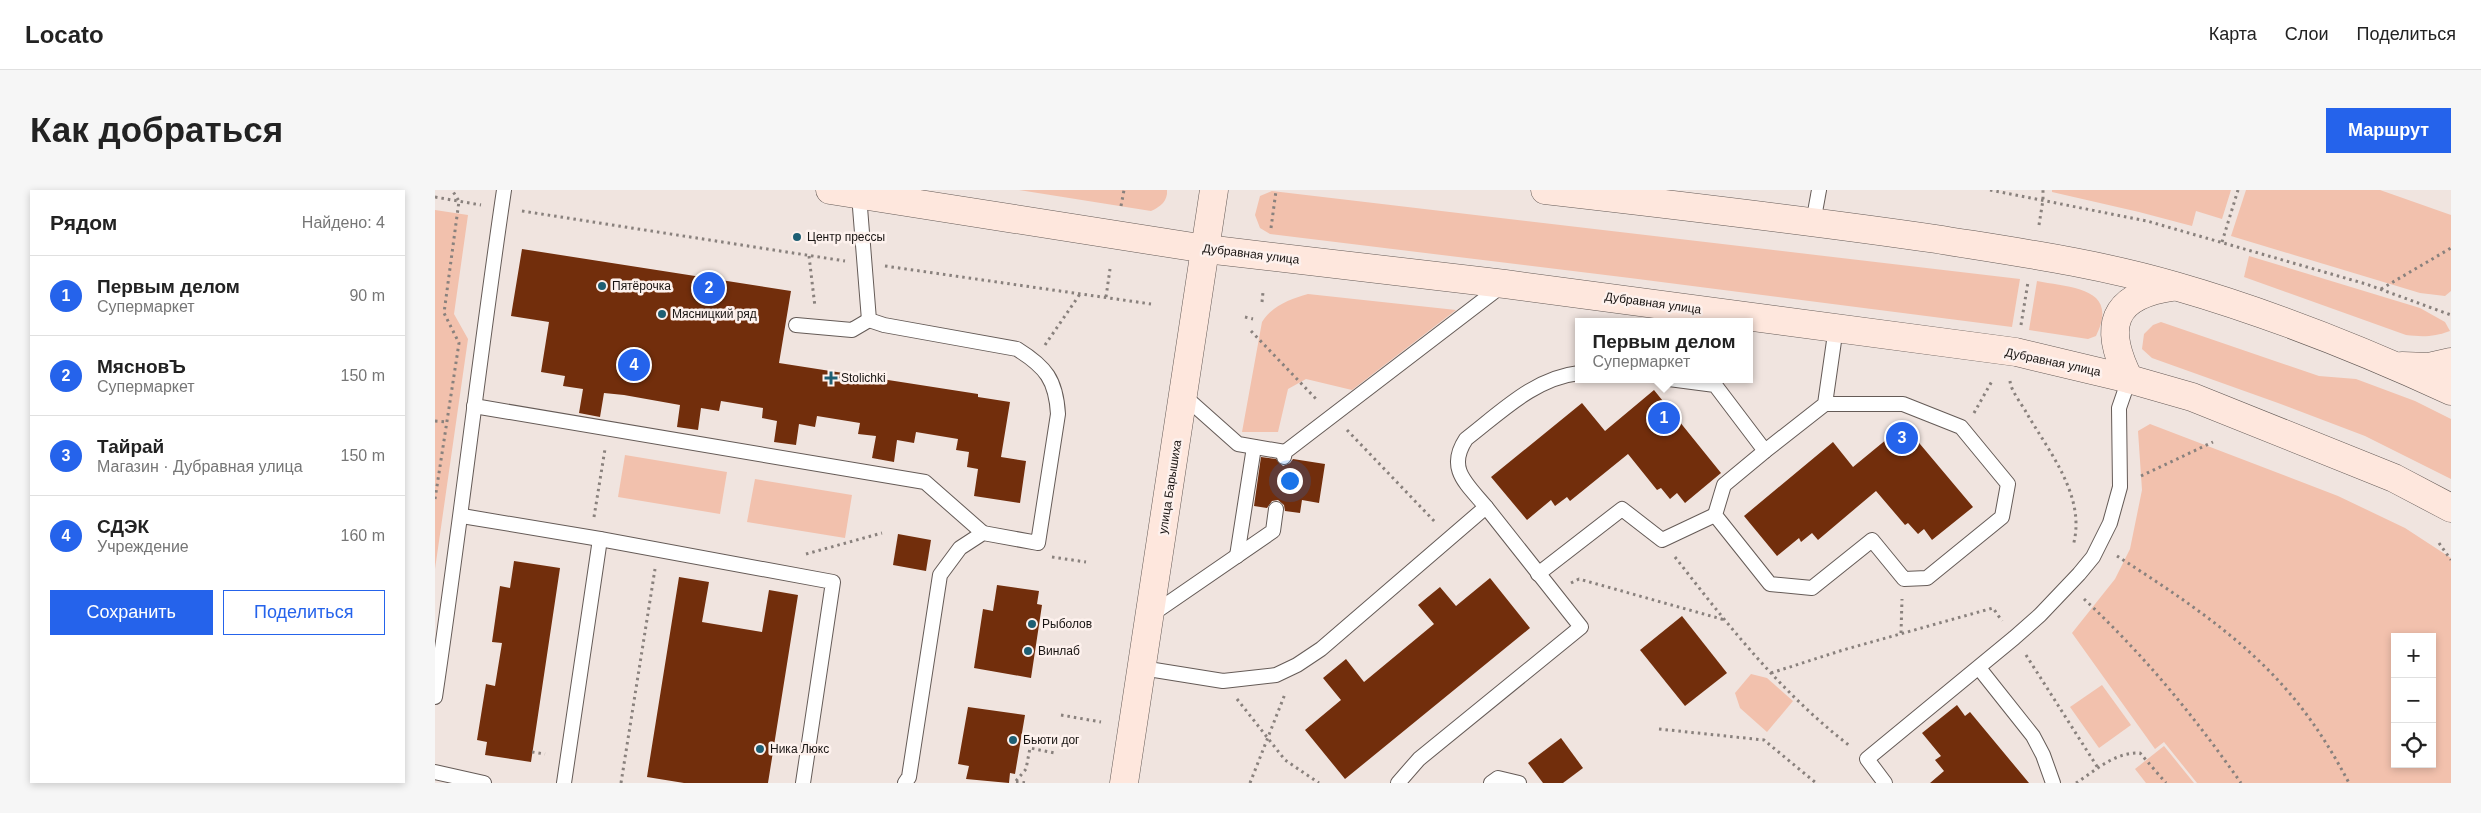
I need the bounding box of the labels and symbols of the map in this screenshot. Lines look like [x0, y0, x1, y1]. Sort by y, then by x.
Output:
place label: Центр прессы [807, 230, 885, 244]
marker: Центр прессы [791, 231, 803, 243]
street label: Дубравная улица [1202, 241, 1300, 267]
pin: 2 [693, 269, 725, 307]
place label: Пятёрочка [612, 279, 671, 293]
marker: Пятёрочка [596, 280, 608, 292]
street label: Дубравная улица [1604, 289, 1702, 317]
place label: Мясницкий ряд [672, 307, 757, 321]
marker: Мясницкий ряд [656, 308, 668, 320]
street label: Дубравная улица [2004, 345, 2102, 379]
pin: 4 [618, 346, 650, 384]
place label: Stolichki [841, 371, 886, 385]
marker: Stolichki [825, 372, 837, 384]
pin: 1 [1648, 399, 1680, 437]
pin: 3 [1886, 419, 1918, 457]
street label: улица Барышиха [1156, 439, 1184, 535]
your location [1277, 468, 1303, 494]
place label: Рыболов [1042, 617, 1092, 631]
marker: Рыболов [1026, 618, 1038, 630]
place label: Винлаб [1038, 644, 1080, 658]
marker: Винлаб [1022, 645, 1034, 657]
place label: Бьюти дог [1023, 733, 1080, 747]
marker: Бьюти дог [1007, 734, 1019, 746]
place label: Ника Люкс [770, 742, 829, 756]
marker: Ника Люкс [754, 743, 766, 755]

